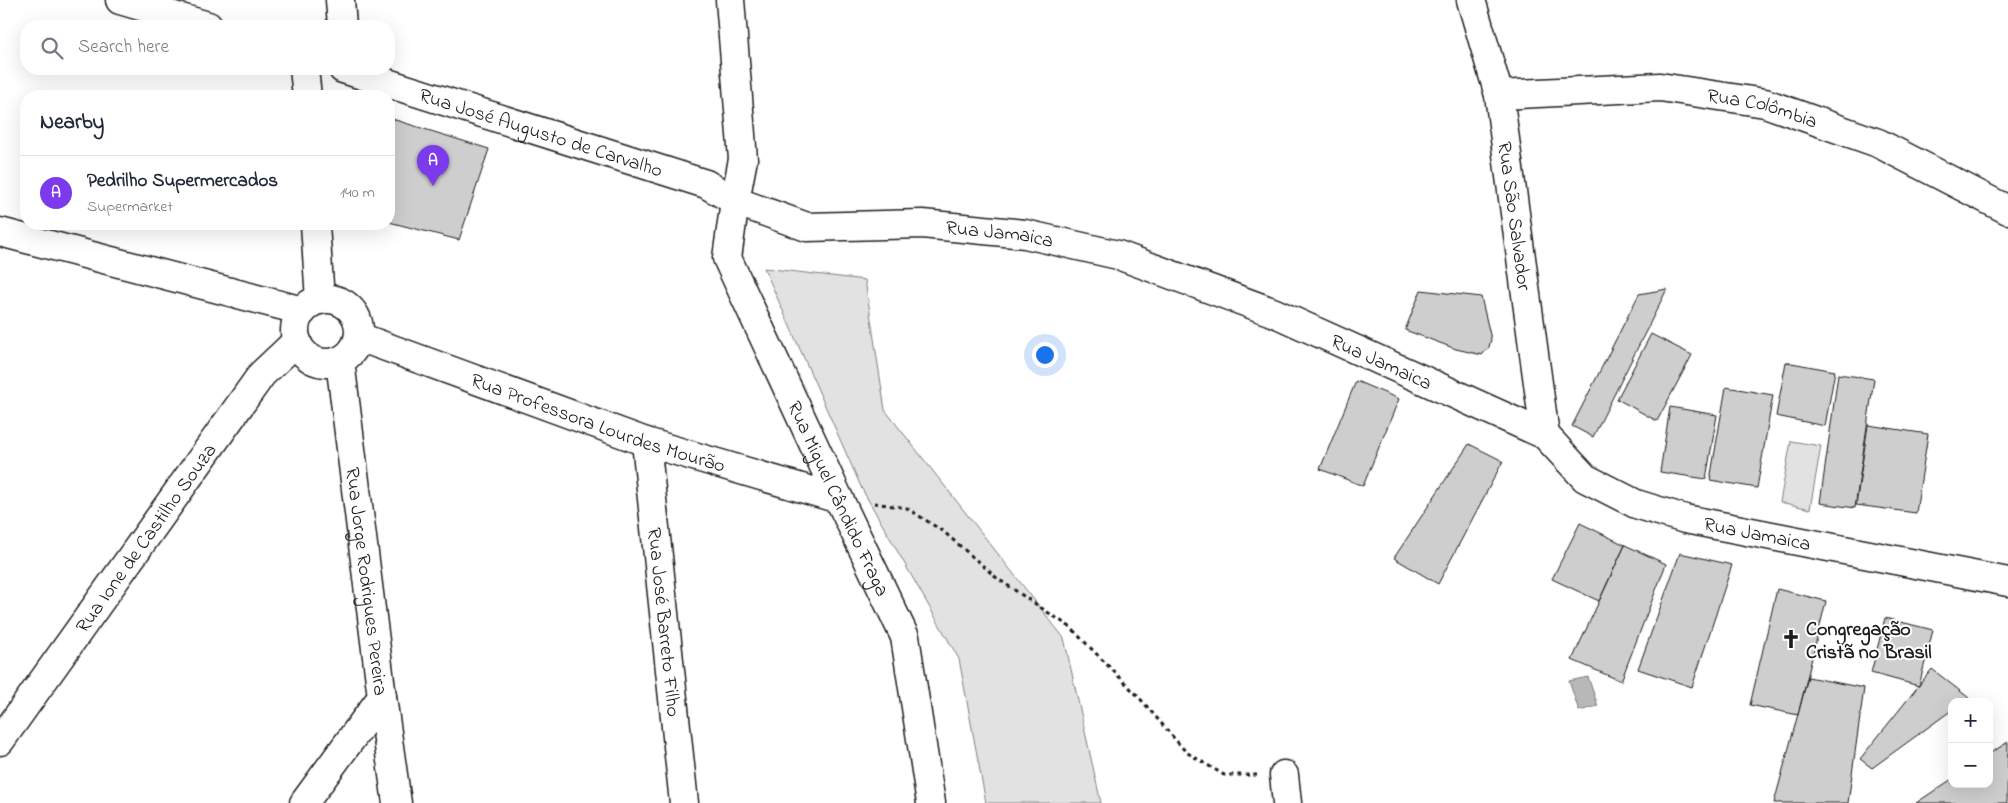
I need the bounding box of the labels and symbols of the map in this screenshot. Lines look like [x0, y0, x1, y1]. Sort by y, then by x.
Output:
street label: Rua José Augusto de Carvalho [417, 80, 665, 182]
street label: Rua Colômbia [1705, 82, 1821, 137]
street label: Rua São Salvador [1488, 140, 1537, 293]
pin: A [417, 145, 449, 186]
street label: Rua Jamaica [944, 214, 1056, 257]
street label: Rua Jamaica [1325, 328, 1436, 399]
your location [1032, 342, 1058, 368]
street label: Rua Professora Lourdes Mourão [466, 367, 728, 482]
street label: Rua Miguel Cândido Fraga [778, 397, 896, 602]
street label: Rua Ione de Castilho Souza [70, 438, 225, 640]
street label: Rua Jorge Rodrigues Pereira [336, 466, 394, 697]
street label: Rua Jamaica [1701, 511, 1813, 560]
street label: Rua José Barreto Filho [638, 526, 687, 718]
place label: Congregação Cristã no Brasil [1806, 616, 1932, 668]
church icon: Congregação Cristã no Brasil [1780, 628, 1802, 650]

